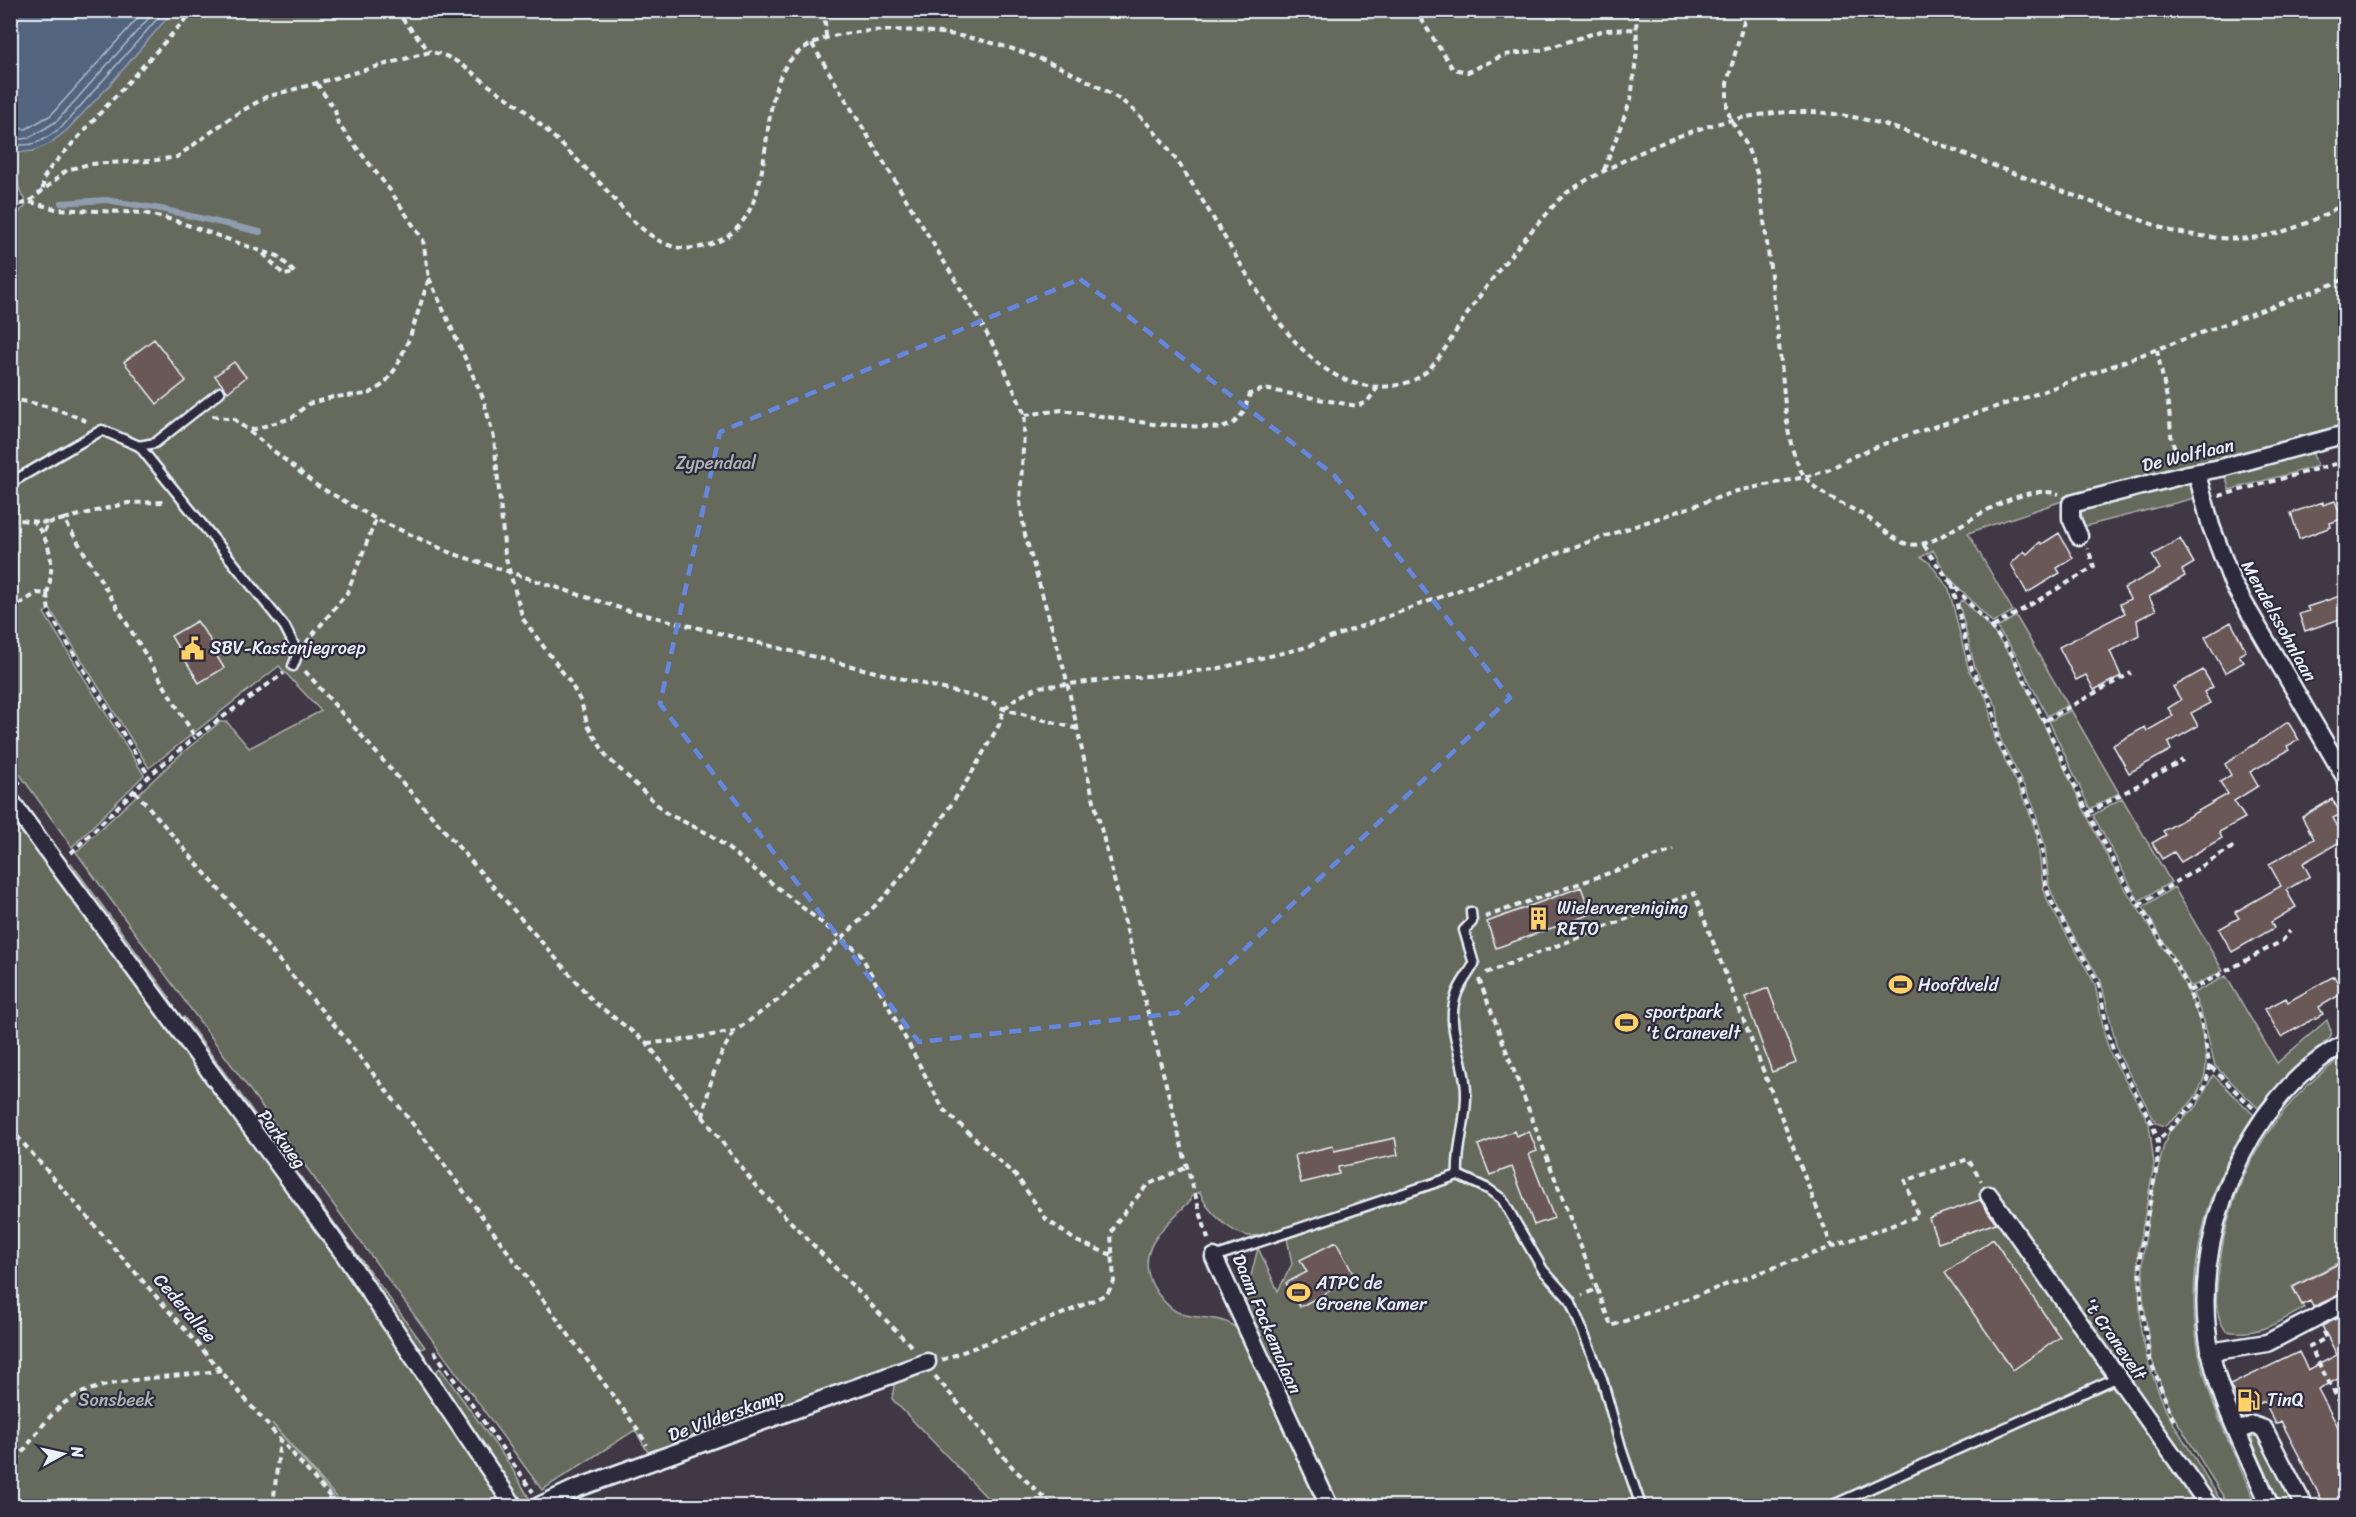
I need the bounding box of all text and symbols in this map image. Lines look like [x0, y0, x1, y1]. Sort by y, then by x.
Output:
street label: De Wolflaan [2139, 429, 2238, 481]
park label: Zypendaal [676, 447, 757, 479]
street label: Mendelssohnlaan [2232, 554, 2326, 688]
place label: SBV-Kastanjegroep [210, 632, 366, 664]
public building icon: SBV-Kastanjegroep [179, 635, 205, 661]
place label: Wielervereniging RETO [1557, 892, 1688, 945]
building icon: Wielervereniging RETO [1526, 905, 1552, 931]
place label: Hoofdveld [1918, 969, 2000, 1001]
sports icon: Hoofdveld [1887, 972, 1913, 998]
place label: sportpark 't Cranevelt [1644, 996, 1741, 1049]
sports icon: sportpark 't Cranevelt [1614, 1009, 1640, 1035]
street label: Parkweg [249, 1102, 315, 1176]
street label: Daam Fockemalaan [1223, 1249, 1311, 1399]
street label: Cederallee [145, 1266, 225, 1350]
place label: ATPC de Groene Kamer [1315, 1267, 1428, 1320]
sports icon: ATPC de Groene Kamer [1285, 1280, 1311, 1306]
street label: 't Cranevelt [2075, 1291, 2156, 1388]
street label: De Vilderskamp [664, 1379, 789, 1451]
park label: Sonsbeek [78, 1384, 154, 1416]
place label: TinQ [2267, 1384, 2304, 1416]
fuel station icon: TinQ [2236, 1387, 2262, 1413]
north arrow [33, 1424, 93, 1484]
text: N [62, 1443, 93, 1460]

